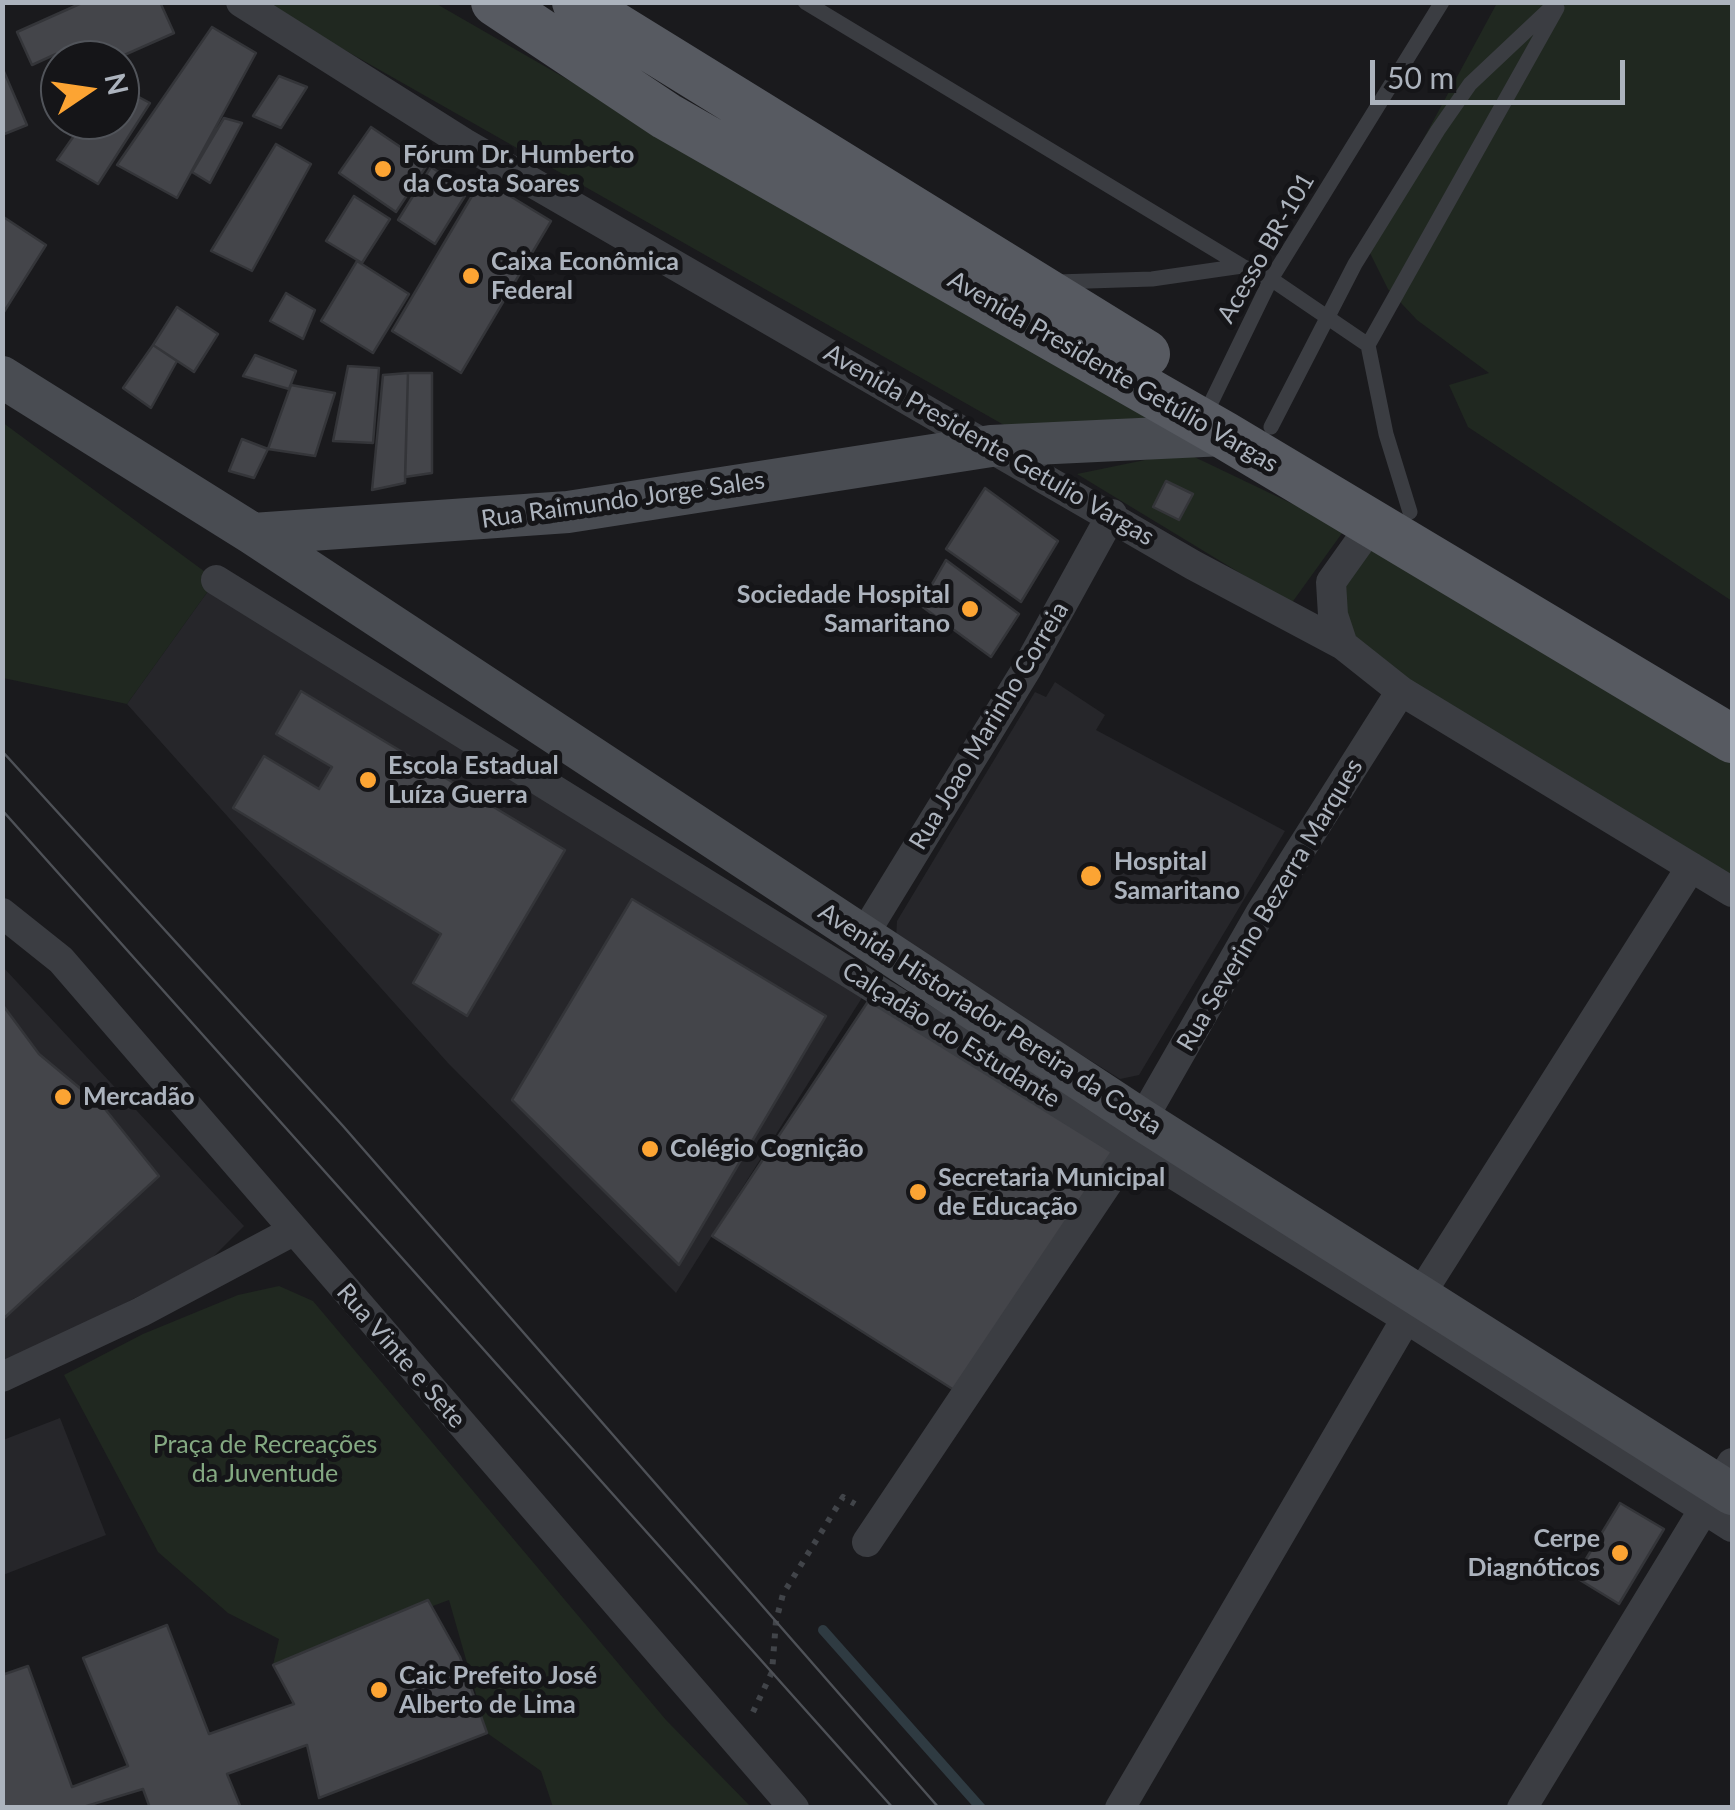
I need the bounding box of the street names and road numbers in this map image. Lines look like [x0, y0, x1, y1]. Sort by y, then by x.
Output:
street label: Acesso BR-101 [1211, 168, 1321, 328]
street label: Avenida Presidente Getúlio Vargas [942, 265, 1284, 479]
street label: Avenida Presidente Getulio Vargas [818, 338, 1160, 552]
street label: Rua Raimundo Jorge Sales [479, 465, 767, 535]
street label: Rua Joao Marinho Correia [903, 597, 1075, 855]
street label: Rua Severino Bezerra Marques [1171, 753, 1369, 1057]
street label: Avenida Historiador Pereira da Costa [813, 897, 1167, 1141]
street label: Calçadão do Estudante [837, 956, 1065, 1114]
street label: Rua Vinte e Sete [330, 1278, 472, 1434]

